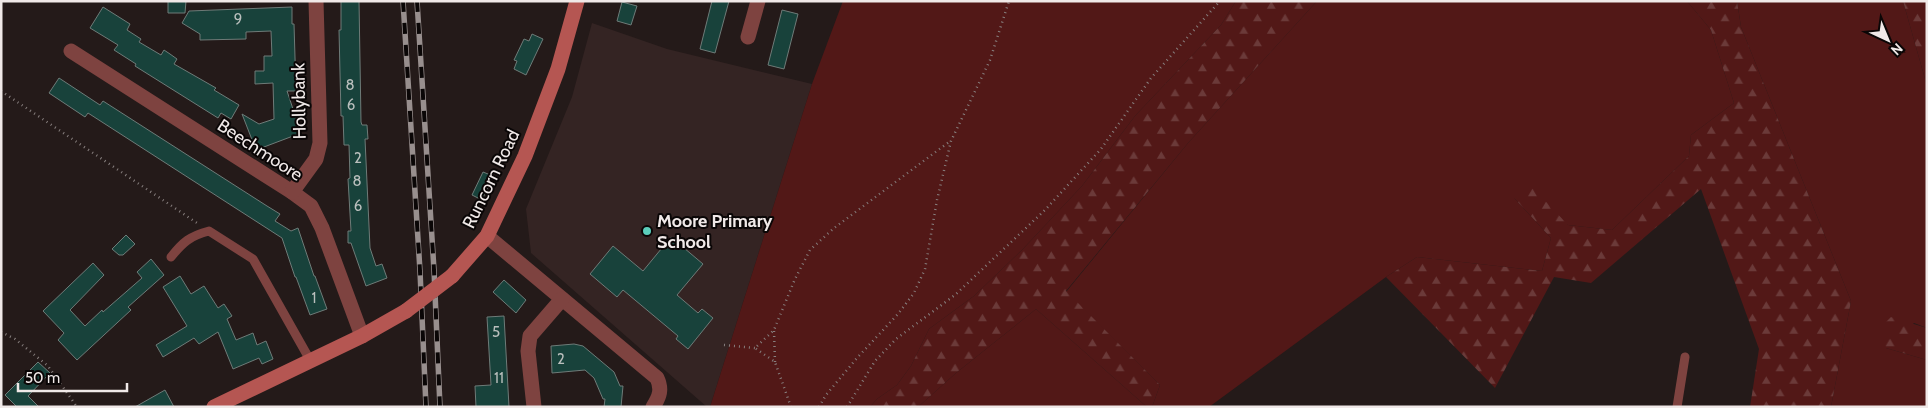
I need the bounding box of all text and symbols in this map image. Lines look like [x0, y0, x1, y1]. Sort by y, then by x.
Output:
house number: 9 [234, 10, 242, 28]
north arrow [1863, 15, 1913, 65]
text: N [1887, 39, 1907, 59]
street label: Hollybank [287, 62, 311, 139]
house number: 8 [345, 76, 355, 94]
house number: 6 [347, 96, 355, 114]
street label: Beechmoore [213, 114, 307, 186]
street label: Runcorn Road [458, 126, 524, 232]
house number: 2 [354, 149, 362, 167]
house number: 8 [352, 172, 362, 190]
house number: 6 [354, 197, 362, 215]
place label: Moore Primary School [657, 210, 773, 253]
marker: Moore Primary School [641, 225, 653, 237]
house number: 1 [312, 289, 316, 307]
house number: 5 [492, 323, 500, 341]
house number: 2 [557, 350, 565, 368]
scale bar [18, 360, 126, 392]
text: 50 m [25, 369, 60, 387]
house number: 11 [494, 369, 504, 387]

